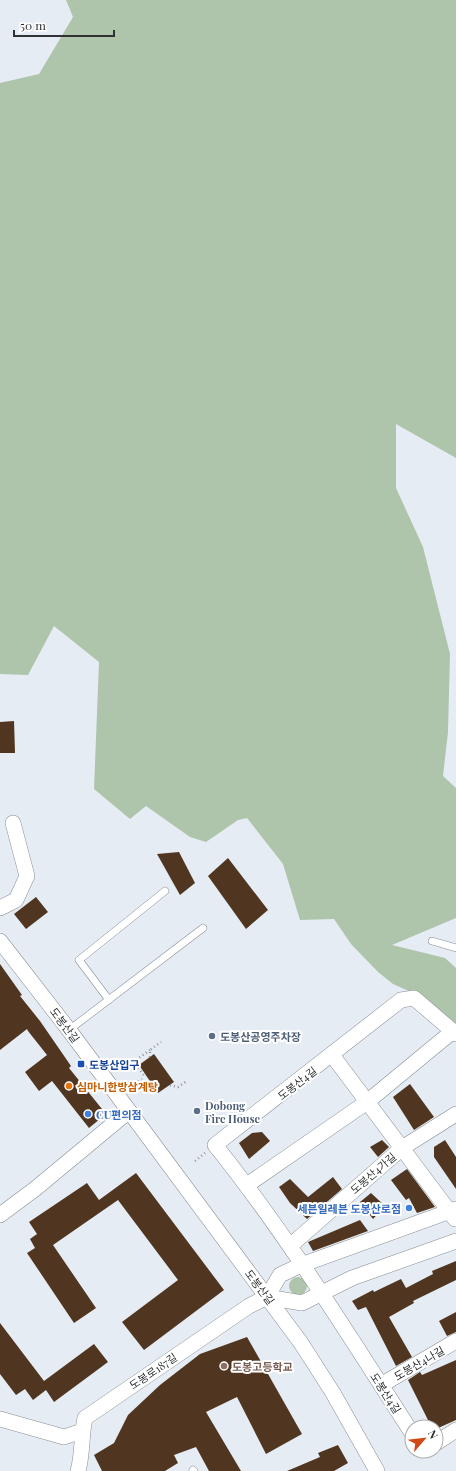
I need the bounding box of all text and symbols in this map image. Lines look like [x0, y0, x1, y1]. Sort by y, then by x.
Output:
scale bar [14, 12, 114, 38]
text: 50 m [20, 17, 46, 33]
street label: 도봉산길 [47, 1004, 83, 1046]
place label: 도봉산공영주차장 [220, 1029, 301, 1044]
marker: 도봉산공영주차장 [207, 1031, 217, 1041]
place label: 도봉산입구 [89, 1057, 140, 1072]
marker: 도봉산입구 [76, 1059, 86, 1069]
street label: 도봉산4길 [274, 1063, 320, 1103]
place label: 심마니한방삼계탕 [77, 1079, 158, 1094]
marker: 심마니한방삼계탕 [64, 1081, 74, 1091]
place label: Dobong Fire House [205, 1098, 261, 1126]
marker: Dobong Fire House [192, 1106, 202, 1116]
place label: CU편의점 [96, 1107, 142, 1122]
marker: CU편의점 [83, 1109, 93, 1119]
street label: 도봉산4가길 [347, 1149, 399, 1197]
place label: 세븐일레븐 도봉산로점 [297, 1201, 401, 1216]
marker: 세븐일레븐 도봉산로점 [404, 1203, 414, 1213]
street label: 도봉산길 [242, 1266, 278, 1308]
street label: 도봉산4나길 [391, 1342, 447, 1384]
street label: 도봉로187길 [126, 1349, 180, 1393]
place label: 도봉고등학교 [232, 1359, 293, 1374]
marker: 도봉고등학교 [219, 1361, 229, 1371]
street label: 도봉산4길 [367, 1370, 405, 1416]
north arrow [404, 1419, 444, 1459]
text: N [425, 1427, 442, 1441]

